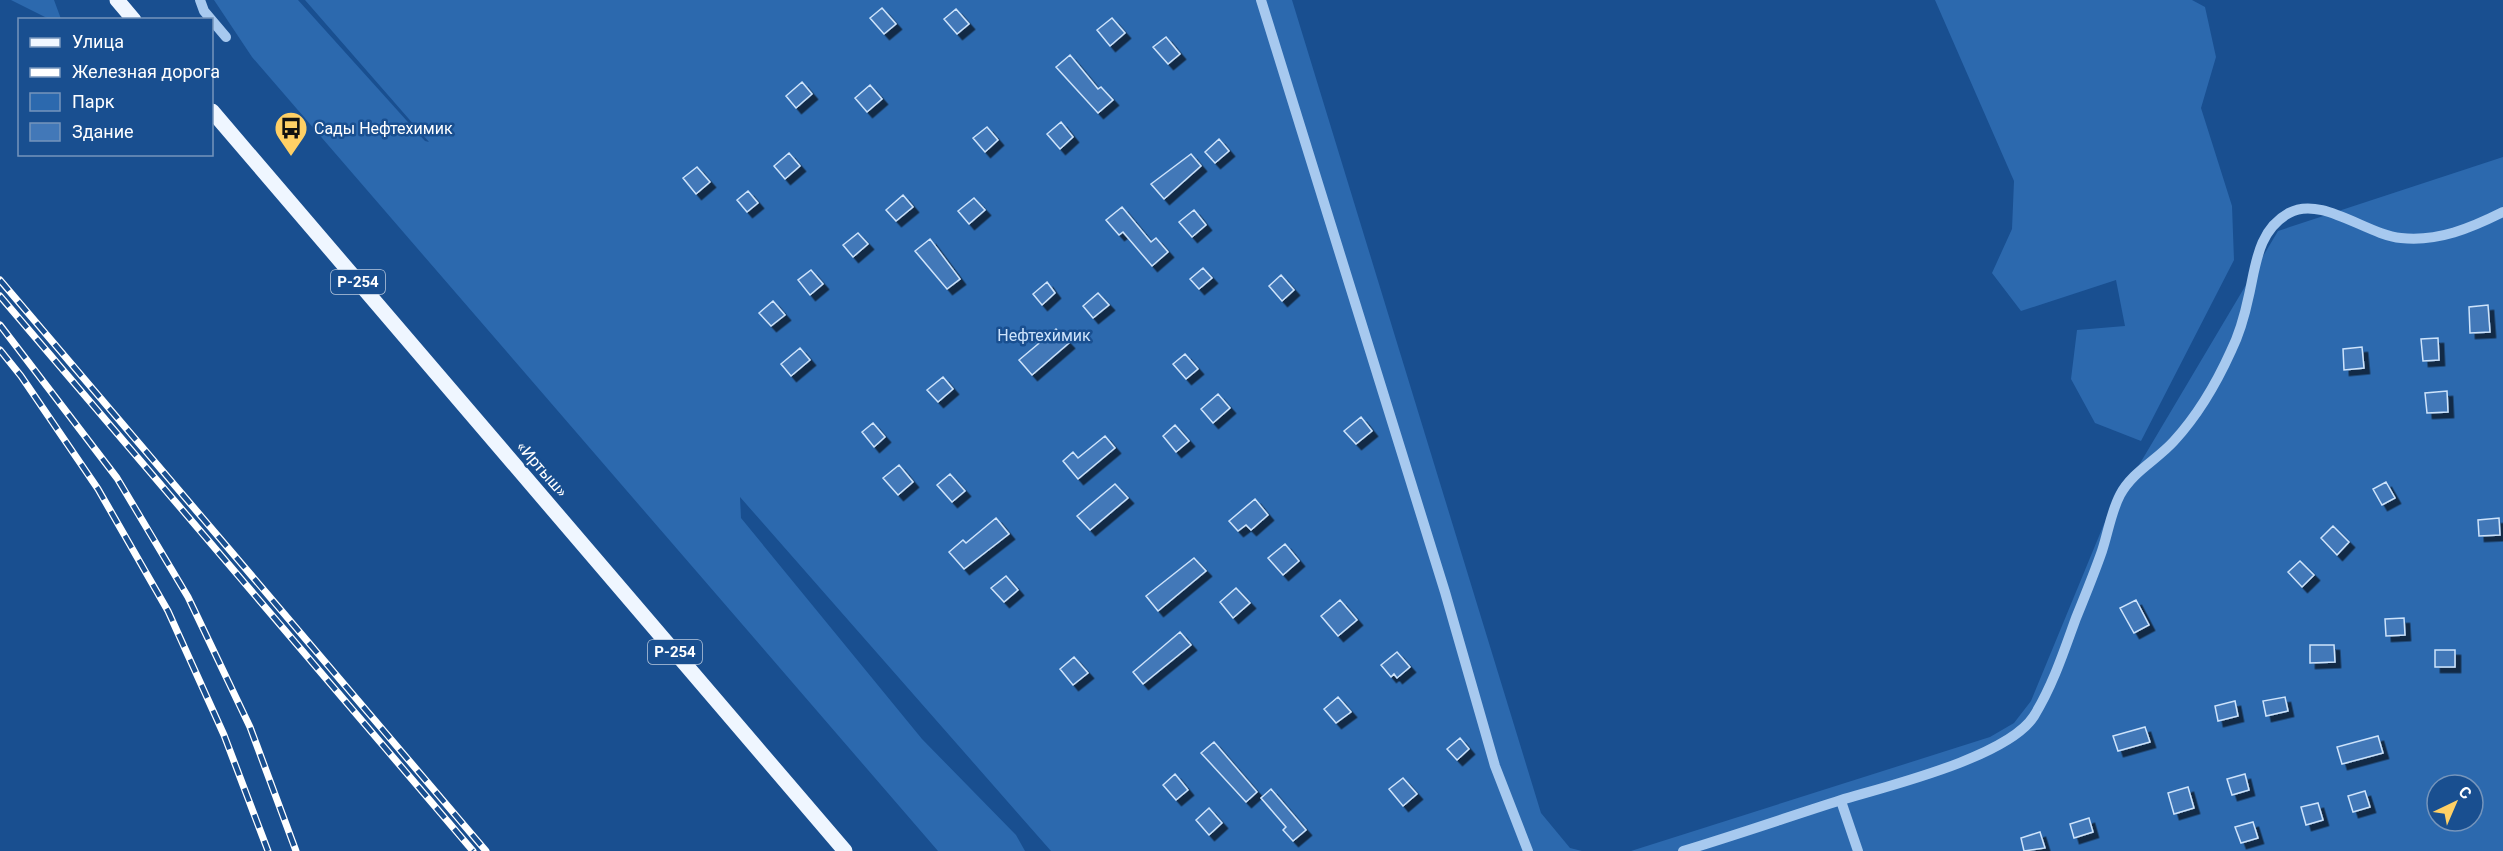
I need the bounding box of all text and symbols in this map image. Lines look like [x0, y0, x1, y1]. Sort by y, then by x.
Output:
legend [18, 18, 213, 156]
text: Улица [72, 31, 124, 52]
text: Железная дорога [72, 61, 220, 82]
text: Парк [72, 91, 115, 112]
bus stop icon: Сады Нефтехимик [273, 110, 309, 157]
place label: Сады Нефтехимик [314, 119, 453, 138]
text: Здание [72, 121, 134, 142]
road number: Р-254 [331, 270, 385, 294]
park label: Нефтехимик [997, 326, 1091, 345]
street label: «Иртыш» [513, 437, 571, 501]
road number: Р-254 [648, 640, 702, 664]
north arrow [2425, 773, 2485, 833]
text: С [2455, 782, 2475, 803]

